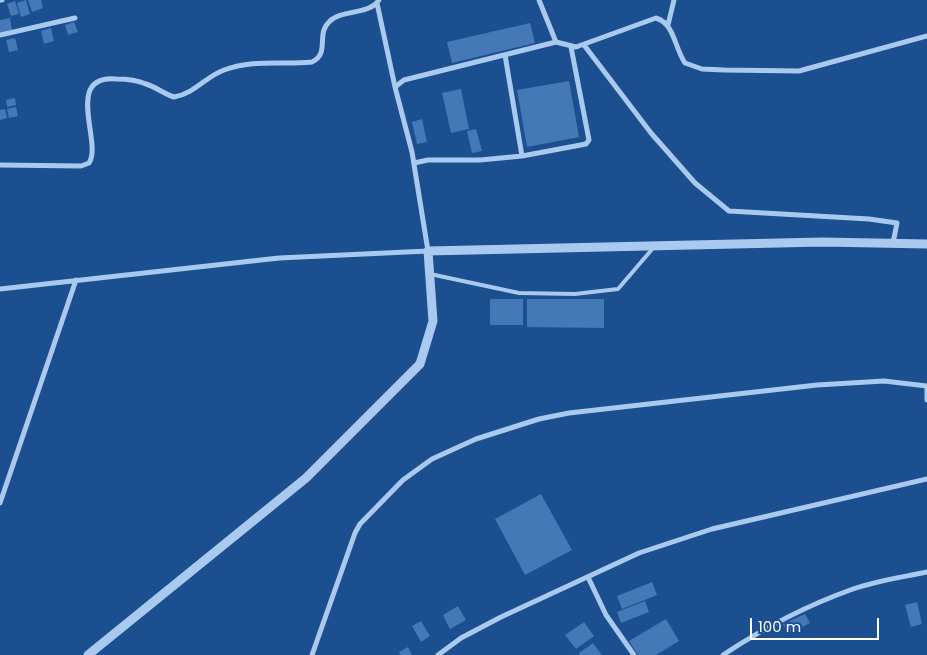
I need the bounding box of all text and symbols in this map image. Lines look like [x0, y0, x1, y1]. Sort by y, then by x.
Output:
scale bar [752, 608, 881, 640]
text: 100 m [758, 616, 801, 637]

